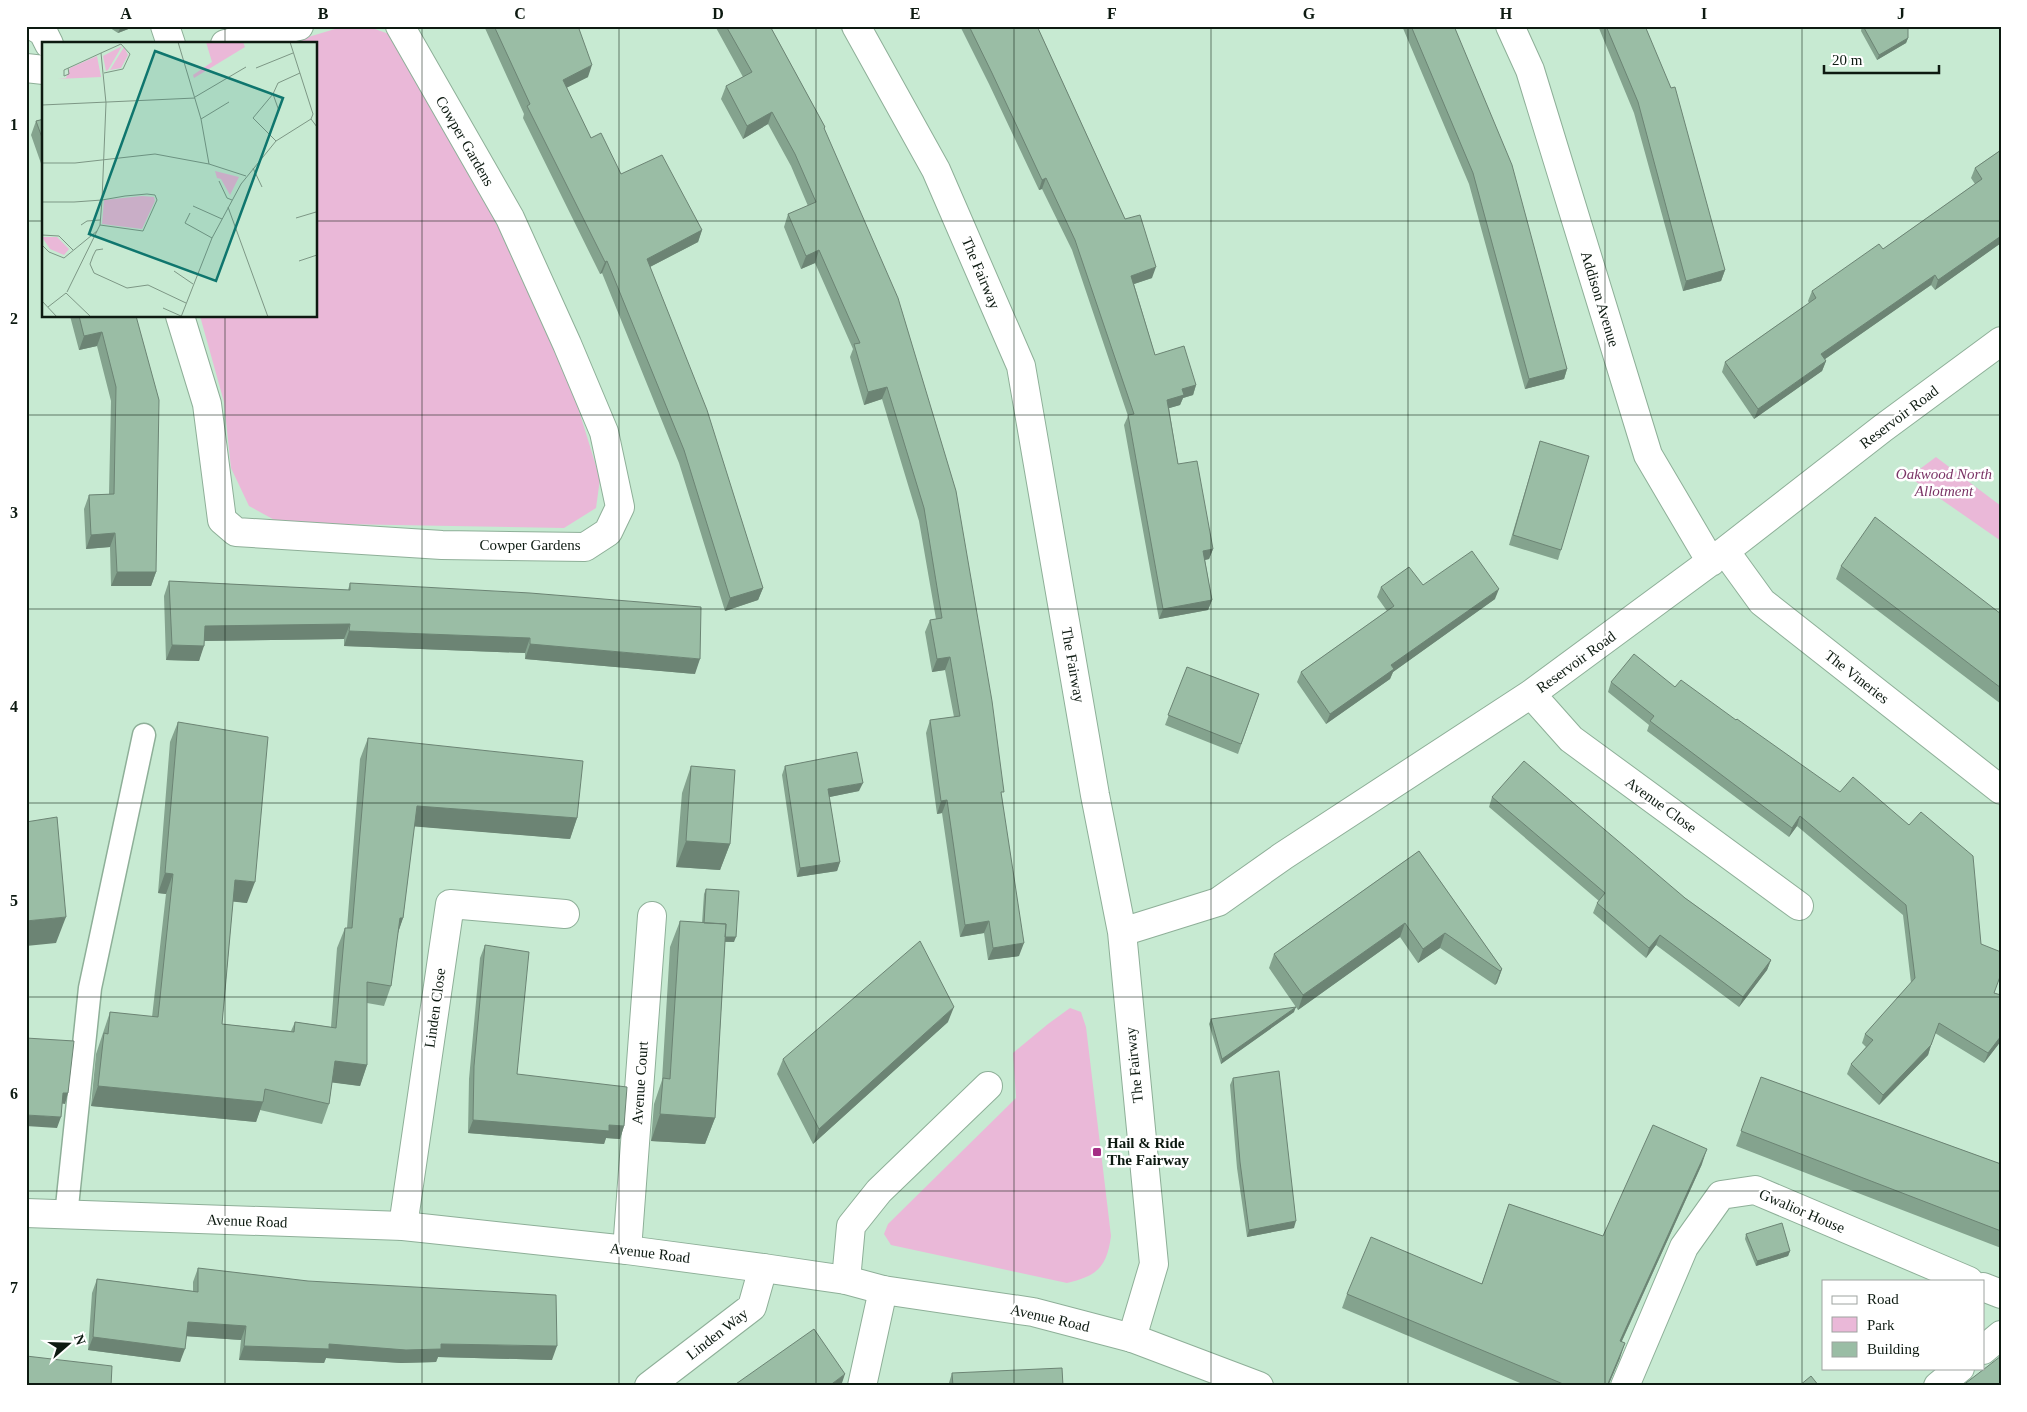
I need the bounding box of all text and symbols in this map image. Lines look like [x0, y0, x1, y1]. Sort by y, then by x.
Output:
text: A [120, 5, 132, 22]
text: B [318, 5, 329, 22]
text: C [514, 5, 526, 22]
text: D [712, 5, 724, 22]
text: E [910, 5, 920, 22]
text: F [1107, 5, 1117, 22]
text: G [1303, 5, 1316, 22]
text: H [1500, 5, 1513, 22]
text: I [1701, 5, 1707, 22]
text: J [1897, 5, 1905, 22]
inset map [42, 42, 318, 318]
scale bar [1824, 42, 1940, 74]
text: 20 m [1832, 52, 1863, 68]
street label: Cowper Gardens [433, 93, 497, 189]
text: 1 [10, 116, 18, 133]
street label: The Fairway [959, 235, 1003, 312]
street label: Addison Avenue [1578, 249, 1622, 349]
text: 2 [10, 310, 18, 327]
street label: Reservoir Road [1857, 382, 1942, 452]
park label: Oakwood North Allotment [1896, 466, 1992, 499]
text: 3 [10, 504, 18, 521]
street label: Cowper Gardens [479, 537, 581, 553]
street label: The Fairway [1059, 626, 1088, 704]
street label: Reservoir Road [1533, 628, 1619, 696]
street label: The Vineries [1822, 647, 1892, 707]
text: 4 [10, 698, 18, 715]
street label: Avenue Close [1623, 774, 1700, 836]
text: 5 [10, 892, 18, 909]
street label: Linden Close [421, 967, 449, 1049]
street label: The Fairway [1122, 1026, 1146, 1104]
street label: Avenue Court [629, 1040, 651, 1125]
text: 6 [10, 1085, 18, 1102]
place label: Hail & Ride The Fairway [1107, 1135, 1190, 1168]
marker: Hail & Ride The Fairway [1091, 1146, 1103, 1158]
street label: Gwalior House [1757, 1186, 1847, 1236]
street label: Avenue Road [206, 1212, 288, 1230]
street label: Avenue Road [609, 1240, 692, 1266]
text: 7 [10, 1279, 18, 1296]
legend [1822, 1280, 1984, 1370]
text: Road [1867, 1291, 1899, 1307]
street label: Avenue Road [1009, 1301, 1092, 1335]
street label: Linden Way [683, 1305, 751, 1363]
text: Park [1867, 1317, 1895, 1333]
north arrow [42, 1320, 92, 1370]
text: N [71, 1332, 89, 1347]
text: Building [1867, 1341, 1920, 1357]

